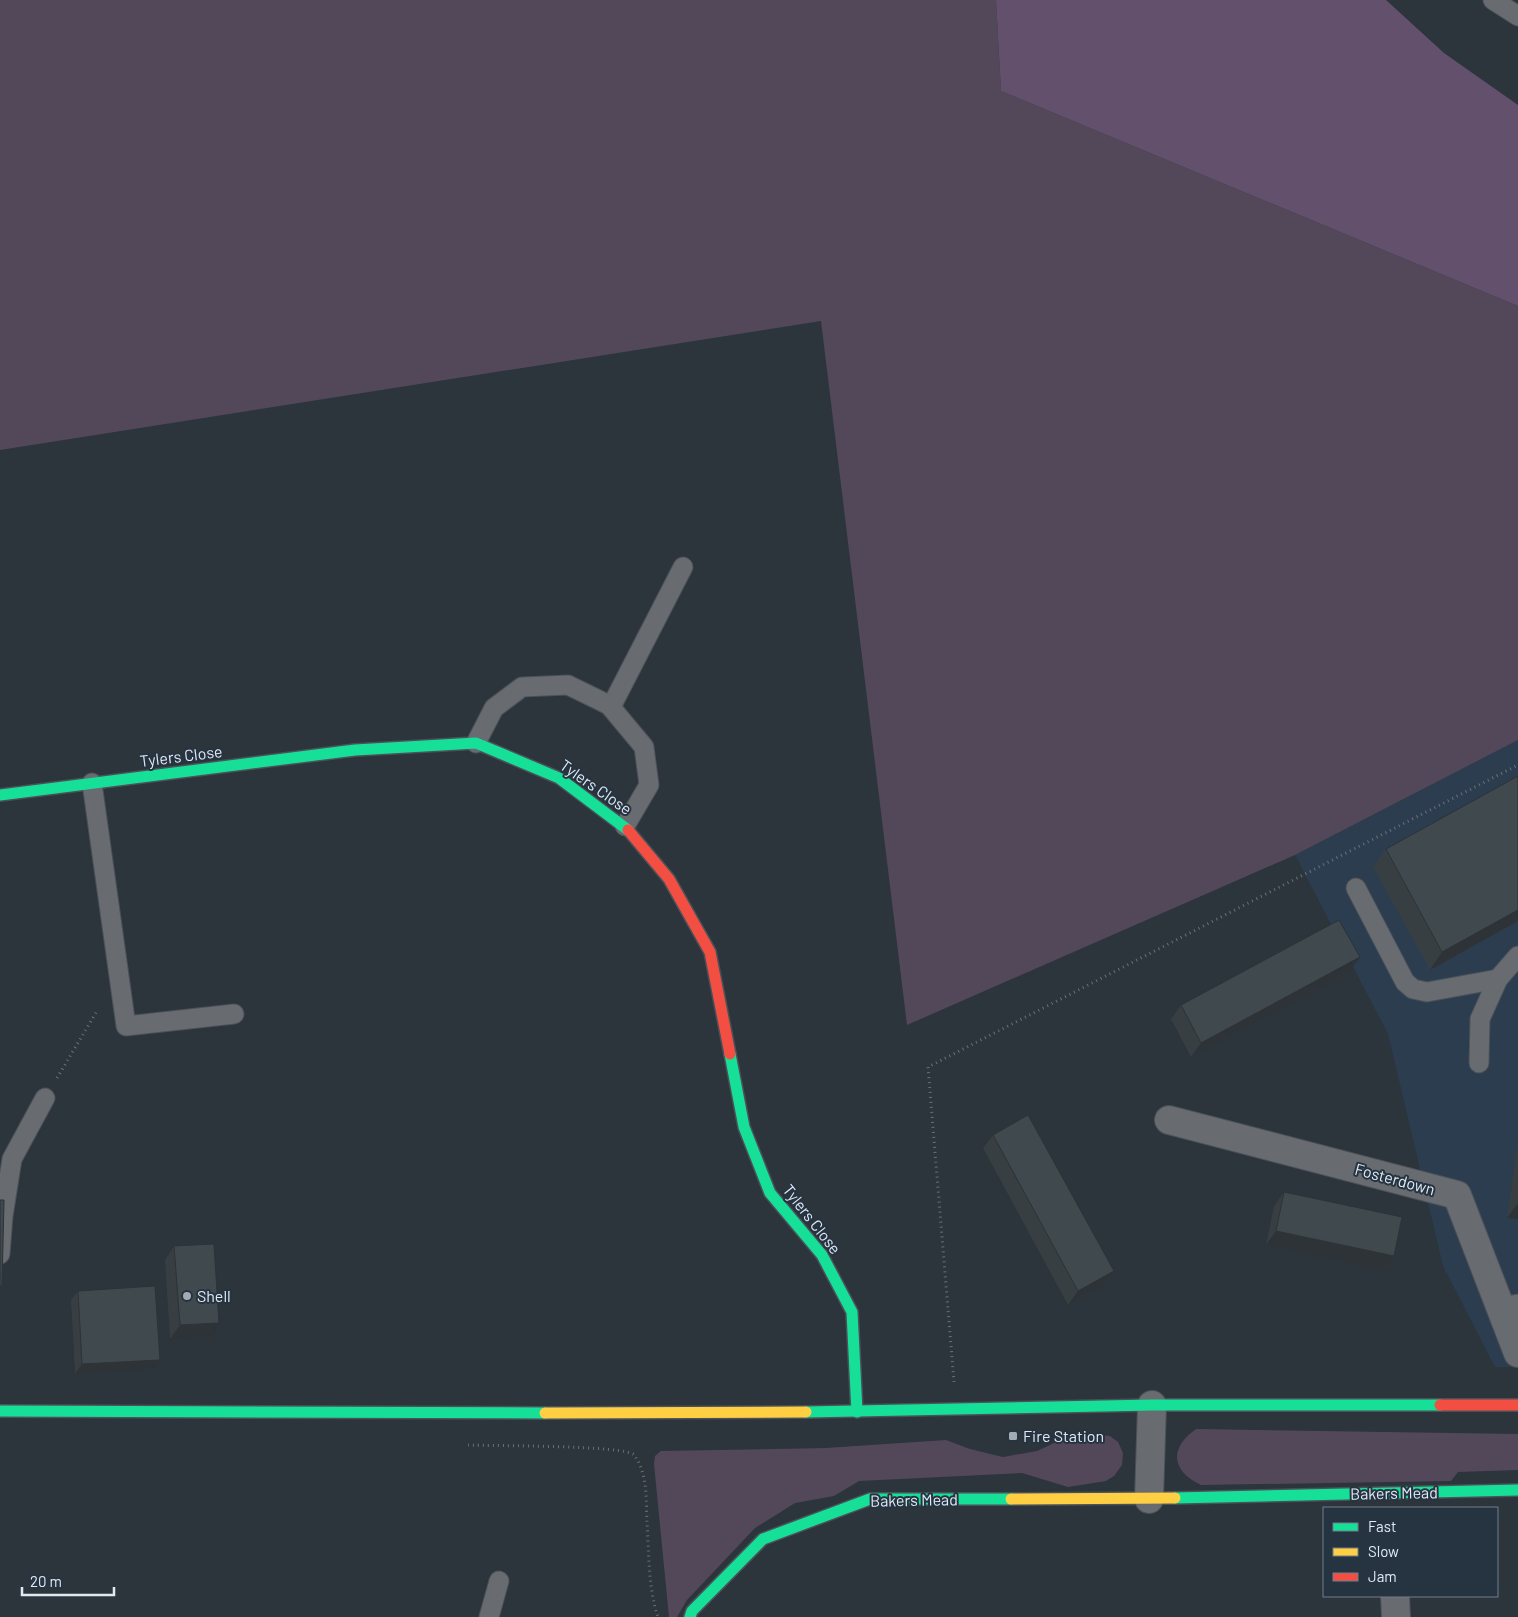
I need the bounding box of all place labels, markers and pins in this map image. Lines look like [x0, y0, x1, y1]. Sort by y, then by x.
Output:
place label: Shell [197, 1286, 231, 1305]
marker: Shell [181, 1290, 193, 1302]
place label: Fire Station [1023, 1426, 1104, 1445]
marker: Fire Station [1007, 1430, 1019, 1442]

